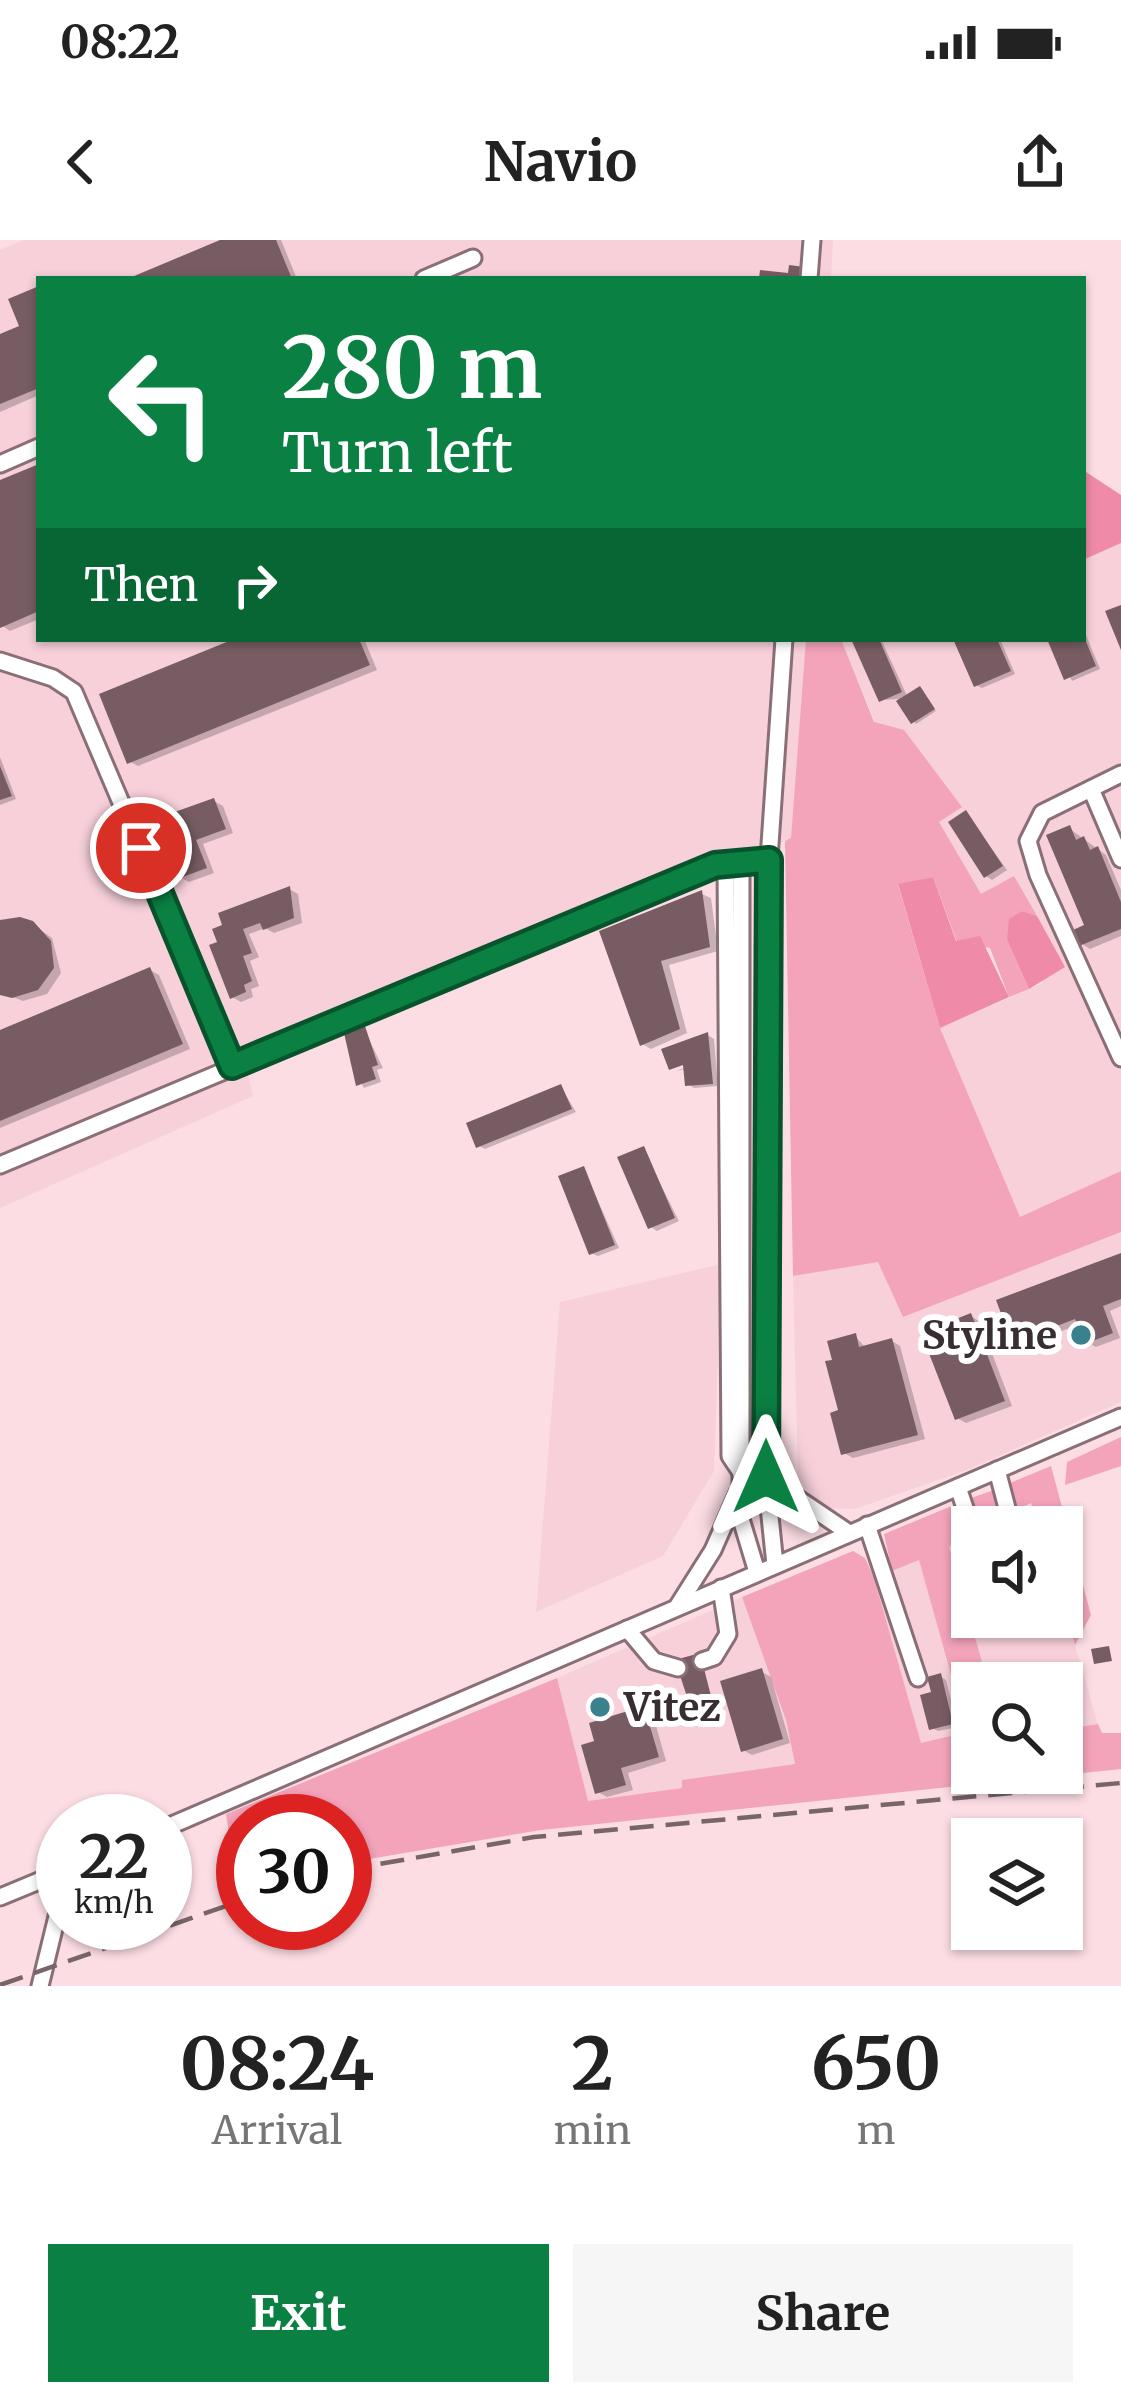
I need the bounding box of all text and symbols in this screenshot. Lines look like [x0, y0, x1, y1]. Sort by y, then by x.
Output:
text: 08:22 [60, 14, 180, 70]
text: Navio [484, 128, 637, 196]
icon: back [48, 129, 114, 195]
icon: share [1007, 129, 1073, 195]
text: 280 m [282, 315, 542, 421]
icon: left [84, 324, 240, 480]
text: Turn left [282, 419, 513, 487]
icon: right [222, 552, 288, 618]
text: Then [84, 557, 198, 613]
pin [90, 797, 192, 899]
icon: arrive [108, 815, 174, 881]
place label: Styline [922, 1311, 1057, 1360]
marker: Styline [1068, 1322, 1094, 1348]
position arrow [703, 1414, 829, 1540]
map controls [951, 1506, 1083, 1950]
button: sound [951, 1506, 1083, 1638]
button: search [951, 1662, 1083, 1794]
place label: Vitez [623, 1683, 721, 1732]
marker: Vitez [587, 1694, 613, 1720]
speed limit sign: 30 [216, 1794, 372, 1950]
button: layers [951, 1818, 1083, 1950]
text: 22 [79, 1819, 149, 1894]
text: km/h [74, 1883, 154, 1921]
text: 08:24 [180, 2018, 374, 2109]
text: 2 [571, 2018, 614, 2109]
text: 650 [811, 2018, 941, 2109]
text: Arrival [212, 2106, 342, 2155]
text: min [554, 2106, 631, 2155]
text: m [857, 2106, 895, 2155]
button: Exit [48, 2244, 549, 2382]
button: Share [573, 2244, 1073, 2382]

